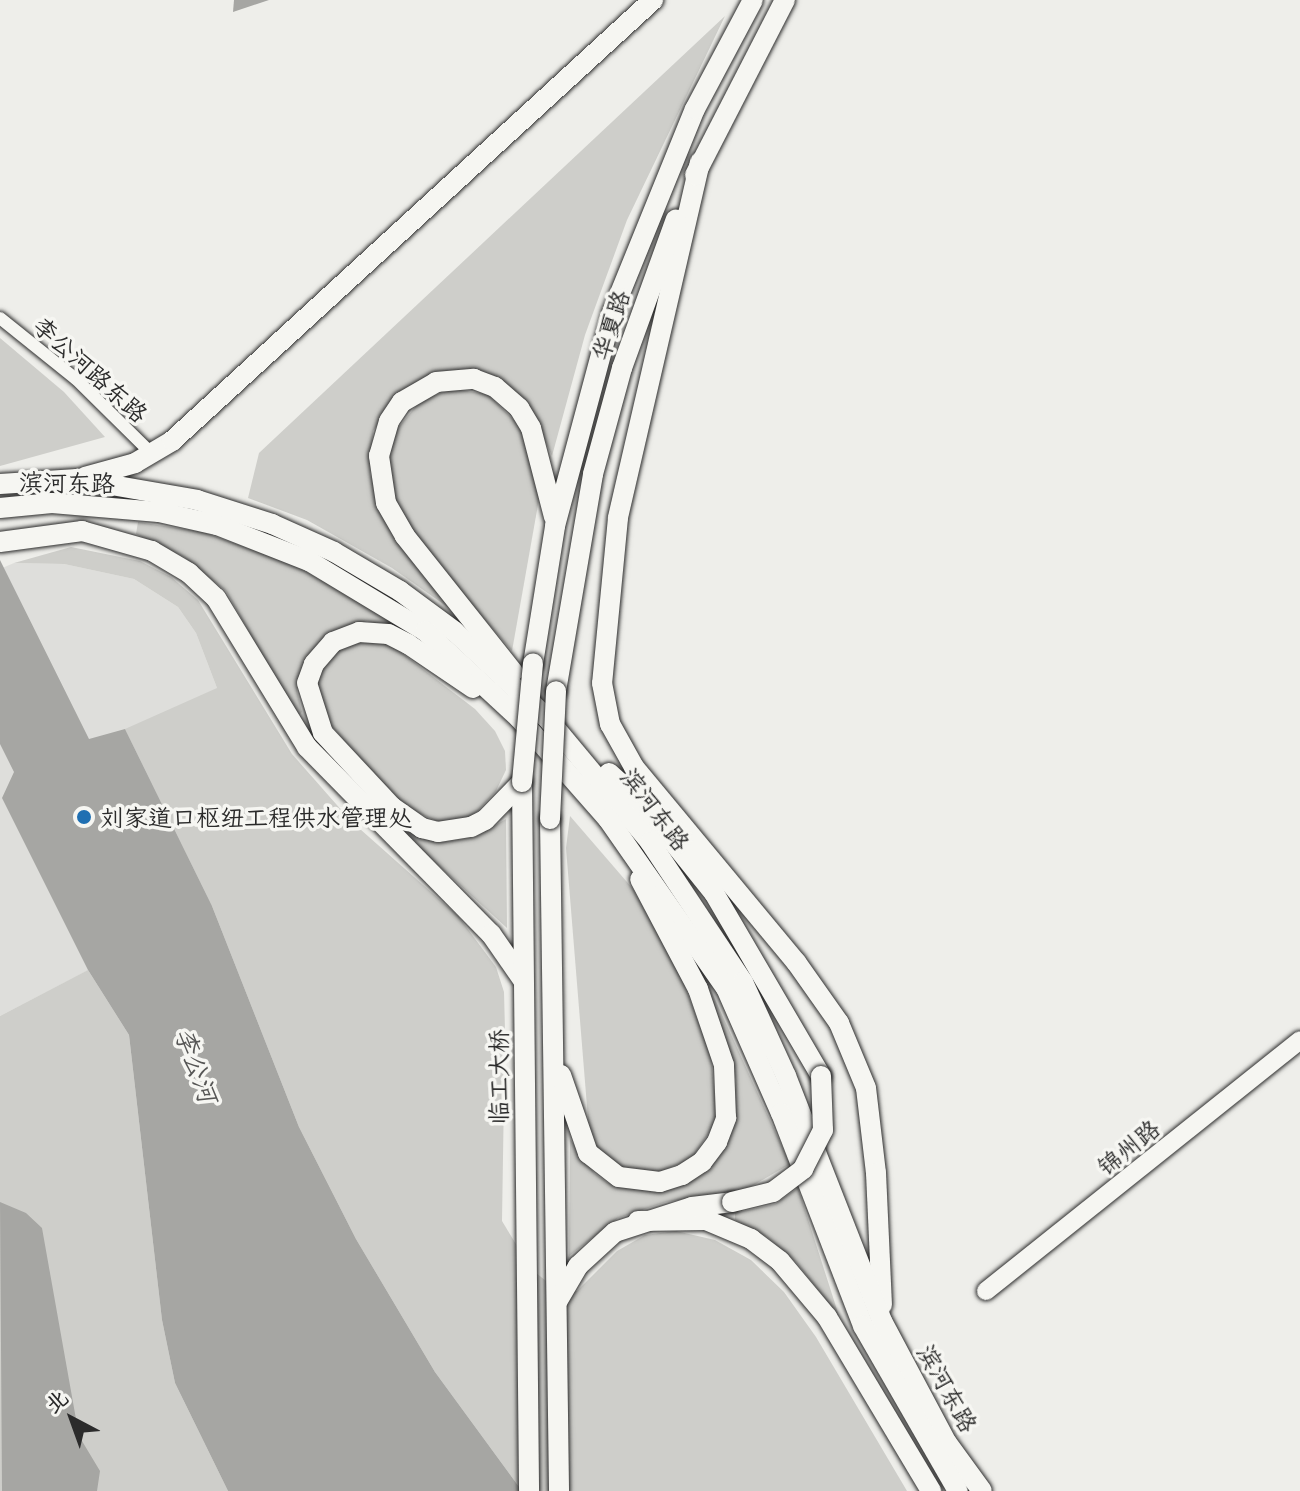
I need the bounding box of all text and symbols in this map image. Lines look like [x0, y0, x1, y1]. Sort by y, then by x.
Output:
street label: 华夏路 [585, 286, 635, 364]
street label: 李公河路东路 [28, 310, 154, 428]
street label: 滨河东路 [19, 467, 115, 497]
street label: 滨河东路 [616, 762, 696, 856]
place label: 刘家道口枢纽工程供水管理处 [100, 803, 412, 831]
marker: 刘家道口枢纽工程供水管理处 [75, 808, 93, 826]
water label: 李公河 [168, 1023, 224, 1107]
street label: 临工大桥 [484, 1029, 512, 1125]
street label: 锦州路 [1091, 1113, 1165, 1181]
street label: 滨河东路 [912, 1339, 984, 1437]
north arrow [32, 1379, 112, 1459]
text: 北 [38, 1382, 74, 1419]

